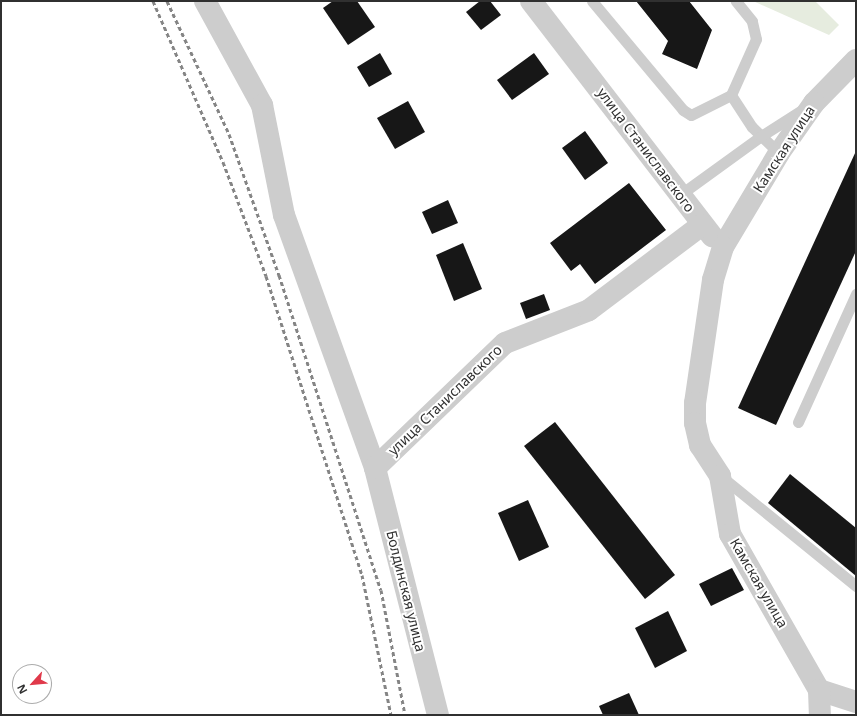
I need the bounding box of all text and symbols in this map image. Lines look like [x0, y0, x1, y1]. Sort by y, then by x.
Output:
street label: улица Станиславского [594, 85, 698, 215]
street label: Камская улица [750, 102, 818, 196]
street label: улица Станиславского [385, 341, 505, 459]
street label: Болдинская улица [383, 529, 429, 653]
street label: Камская улица [727, 535, 791, 631]
north arrow [12, 664, 52, 704]
text: N [13, 682, 30, 697]

